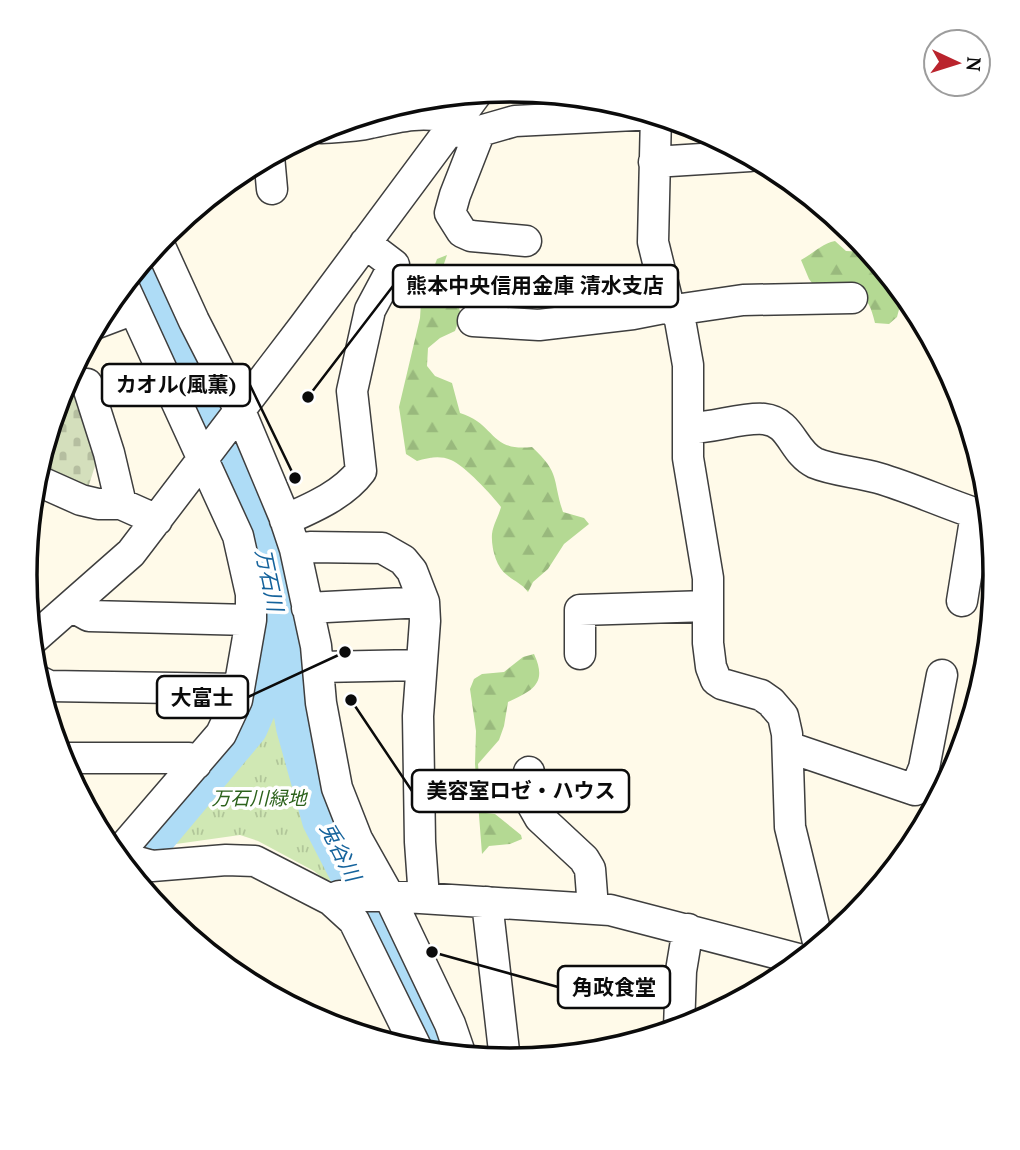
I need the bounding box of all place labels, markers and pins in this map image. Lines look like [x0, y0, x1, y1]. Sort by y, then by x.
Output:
callout: 熊本中央信用金庫 清水支店 [393, 265, 678, 307]
callout: カオル(風薫) [102, 364, 250, 406]
callout: 大富士 [157, 676, 248, 718]
callout: 美容室ロゼ・ハウス [412, 770, 629, 812]
callout: 角政食堂 [558, 966, 670, 1008]

